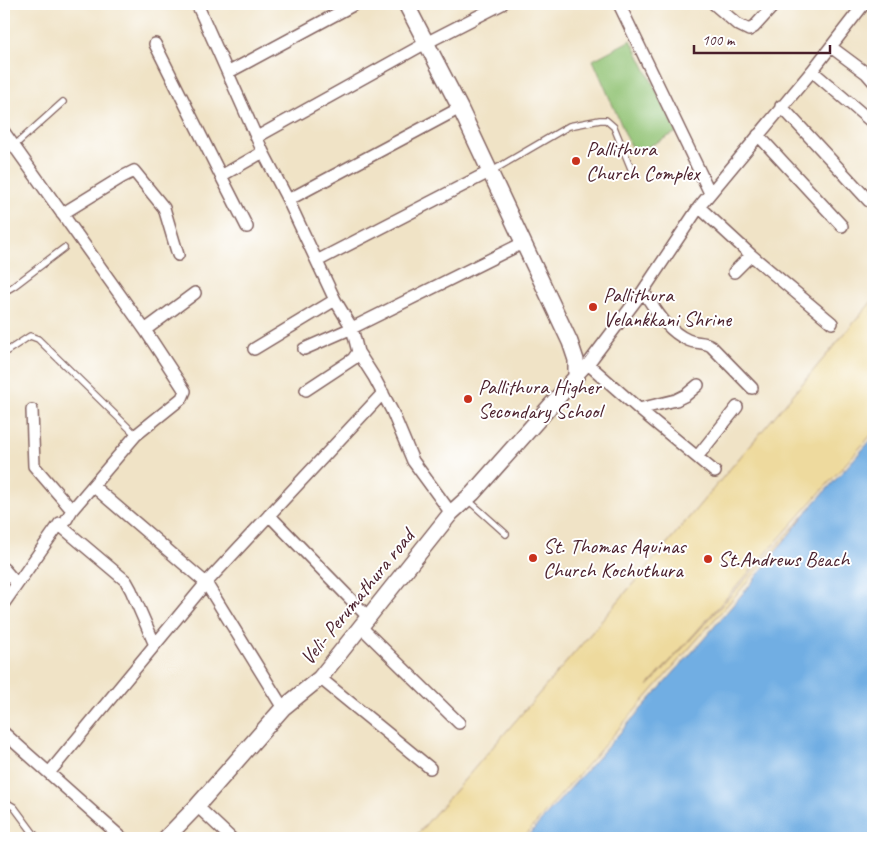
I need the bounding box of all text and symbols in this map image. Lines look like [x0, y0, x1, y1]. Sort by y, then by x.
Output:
scale bar [694, 22, 831, 54]
text: 100 m [702, 31, 736, 50]
place label: Pallithura Church Complex [586, 136, 701, 186]
marker: Pallithura Church Complex [570, 155, 582, 167]
place label: Pallithura Velankkani Shrine [603, 282, 732, 332]
marker: Pallithura Velankkani Shrine [587, 301, 599, 313]
place label: Pallithura Higher Secondary School [478, 374, 605, 424]
marker: Pallithura Higher Secondary School [462, 393, 474, 405]
street label: Veli- Perumathura road [294, 521, 422, 670]
place label: St. Thomas Aquinas Church Kochuthura [543, 533, 687, 583]
place label: St.Andrews Beach [718, 546, 850, 572]
marker: St. Thomas Aquinas Church Kochuthura [527, 552, 539, 564]
marker: St.Andrews Beach [702, 553, 714, 565]

